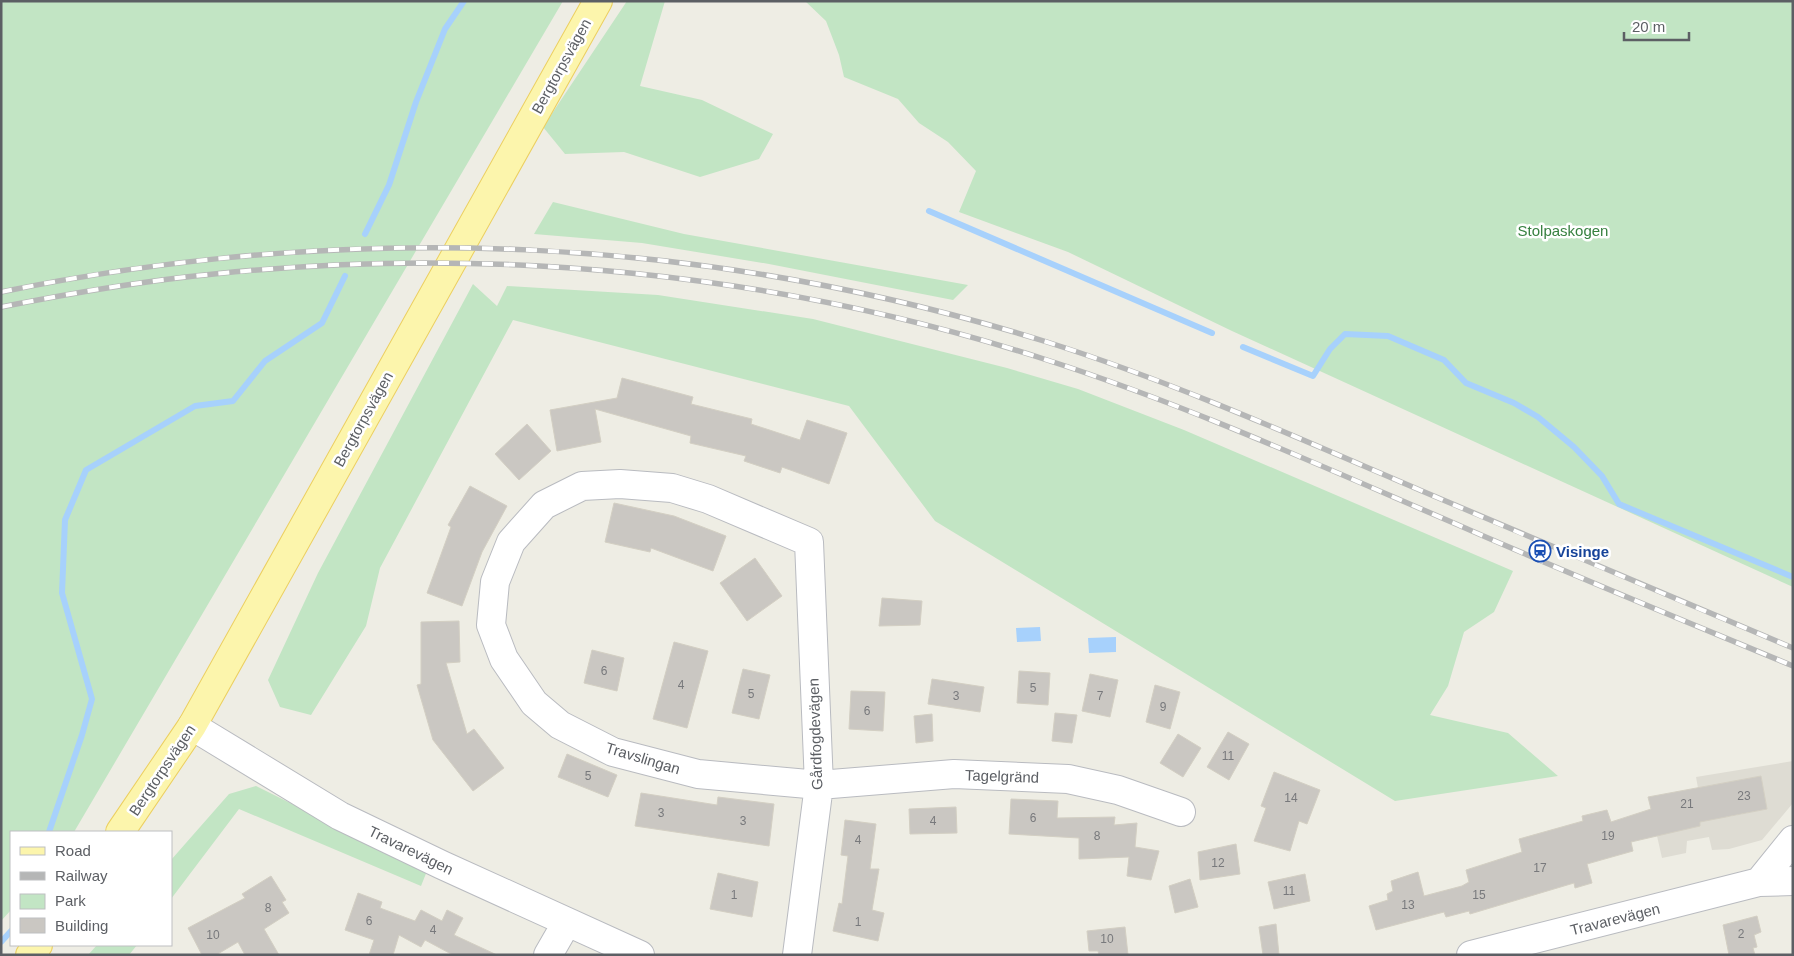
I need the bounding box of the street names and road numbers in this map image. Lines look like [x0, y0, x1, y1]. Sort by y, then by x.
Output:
street label: Bergtorpsvägen [528, 16, 594, 116]
street label: Bergtorpsvägen [330, 369, 396, 469]
street label: Gårdfogdevägen [805, 678, 825, 790]
street label: Bergtorpsvägen [125, 721, 199, 819]
street label: Travslingan [604, 739, 682, 777]
street label: Tagelgränd [965, 766, 1039, 786]
street label: Travarevägen [366, 822, 456, 878]
street label: Travarevägen [1568, 900, 1662, 938]

